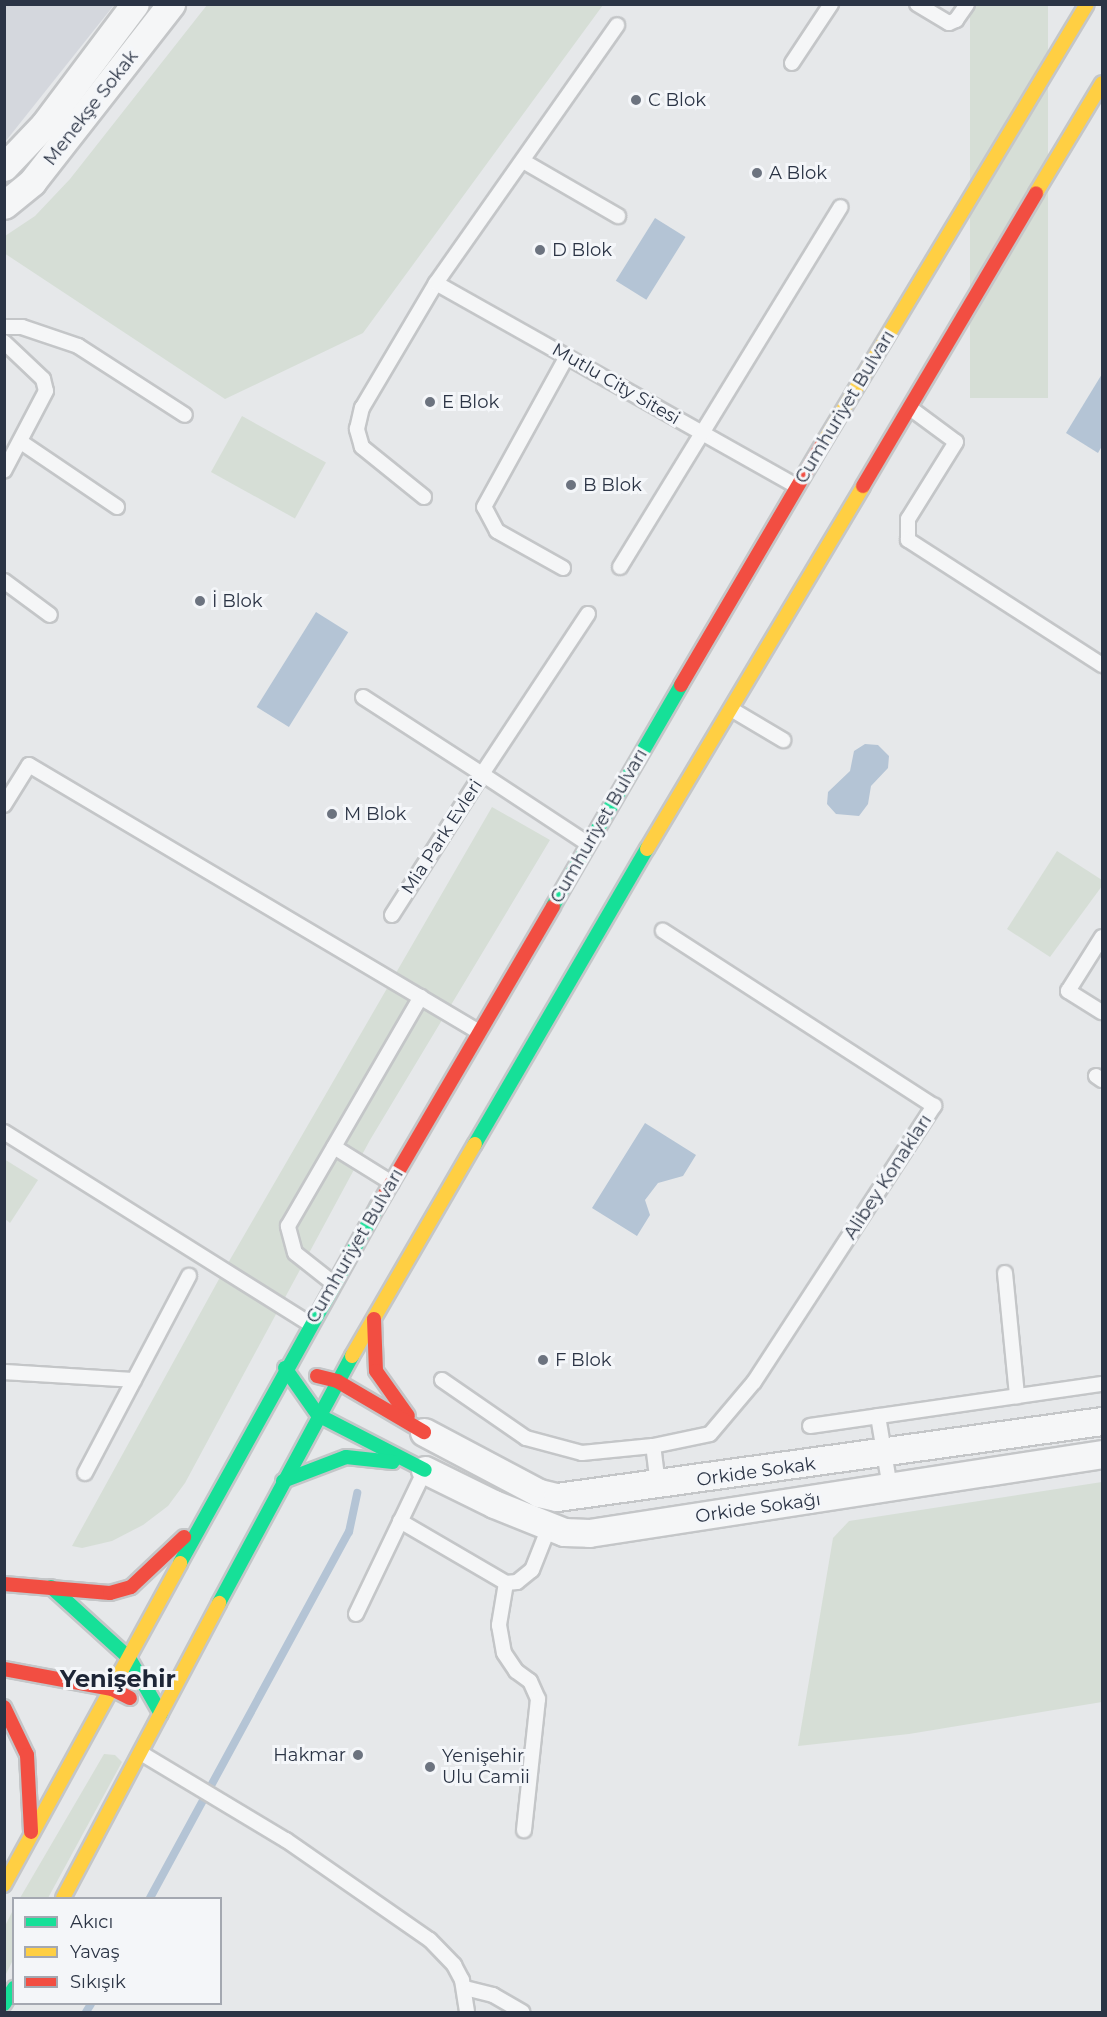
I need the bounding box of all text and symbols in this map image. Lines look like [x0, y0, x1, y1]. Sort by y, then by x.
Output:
street label: Menekşe Sokak [39, 46, 143, 170]
place label: C Blok [648, 89, 706, 111]
marker: C Blok [629, 93, 643, 107]
place label: A Blok [769, 162, 827, 184]
marker: A Blok [750, 166, 764, 180]
place label: D Blok [552, 239, 612, 261]
marker: D Blok [533, 243, 547, 257]
street label: Cumhuriyet Bulvarı [791, 327, 899, 487]
street label: Mutlu City Sitesi [548, 339, 684, 429]
place label: E Blok [442, 391, 499, 413]
marker: E Blok [423, 395, 437, 409]
place label: B Blok [583, 474, 642, 496]
marker: B Blok [564, 478, 578, 492]
place label: İ Blok [212, 590, 263, 612]
marker: İ Blok [193, 594, 207, 608]
street label: Cumhuriyet Bulvarı [546, 745, 652, 907]
street label: Mia Park Evleri [397, 776, 487, 898]
place label: M Blok [344, 803, 406, 825]
marker: M Blok [325, 807, 339, 821]
street label: Alibey Konakları [840, 1110, 936, 1244]
street label: Cumhuriyet Bulvarı [302, 1165, 408, 1327]
place label: F Blok [555, 1349, 612, 1371]
marker: F Blok [536, 1353, 550, 1367]
street label: Orkide Sokak [695, 1453, 817, 1491]
street label: Orkide Sokağı [694, 1489, 822, 1527]
district label: Yenişehir [60, 1665, 176, 1693]
place label: Hakmar [273, 1744, 346, 1766]
place label: Yenişehir Ulu Camii [442, 1746, 530, 1788]
marker: Hakmar [351, 1748, 365, 1762]
marker: Yenişehir Ulu Camii [423, 1760, 437, 1774]
legend [12, 1897, 222, 2005]
text: Akıcı [70, 1911, 113, 1933]
text: Yavaş [70, 1941, 120, 1963]
text: Sıkışık [70, 1971, 126, 1993]

